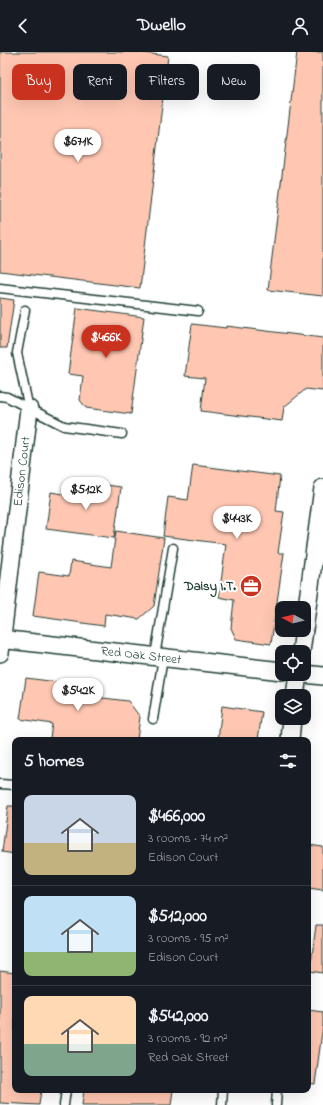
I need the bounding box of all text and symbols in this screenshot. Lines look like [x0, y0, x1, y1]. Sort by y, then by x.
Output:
text: Dwello [137, 13, 186, 39]
icon: back [12, 15, 34, 37]
icon: person [289, 15, 311, 37]
chip: Buy [12, 64, 65, 100]
chip: Rent [73, 64, 127, 100]
chip: Filters [135, 64, 199, 100]
chip: New [207, 64, 260, 100]
pin: $671K [50, 129, 106, 163]
text: $671K [63, 132, 93, 151]
pin: $466K [78, 325, 134, 359]
text: $466K [91, 328, 121, 347]
street label: Edison Court [8, 435, 35, 507]
pin: $512K [58, 477, 114, 511]
text: $512K [70, 480, 102, 499]
pin: $443K [209, 506, 265, 540]
text: $443K [222, 509, 252, 528]
office icon: Daisy I.T. [238, 573, 264, 599]
place label: Daisy I.T. [183, 577, 236, 598]
north arrow [275, 601, 311, 637]
map controls [275, 601, 311, 725]
street label: Red Oak Street [100, 641, 183, 669]
button: locate [275, 645, 311, 681]
pin: $542K [50, 678, 106, 712]
text: $542K [61, 681, 95, 700]
button: layers [275, 689, 311, 725]
text: 5 homes [24, 749, 84, 774]
icon: filters [277, 750, 299, 772]
text: $466,000 [148, 804, 205, 829]
icon: home [56, 811, 104, 859]
text: 3 rooms · 74 m² [148, 829, 228, 848]
text: Edison Court [148, 848, 218, 867]
text: $512,000 [148, 904, 207, 929]
icon: home [56, 912, 104, 960]
text: 3 rooms · 95 m² [148, 929, 229, 948]
text: Edison Court [148, 948, 218, 967]
text: $542,000 [148, 1004, 208, 1029]
icon: home [56, 1012, 104, 1060]
text: 3 rooms · 92 m² [148, 1029, 228, 1048]
text: Red Oak Street [148, 1048, 229, 1067]

